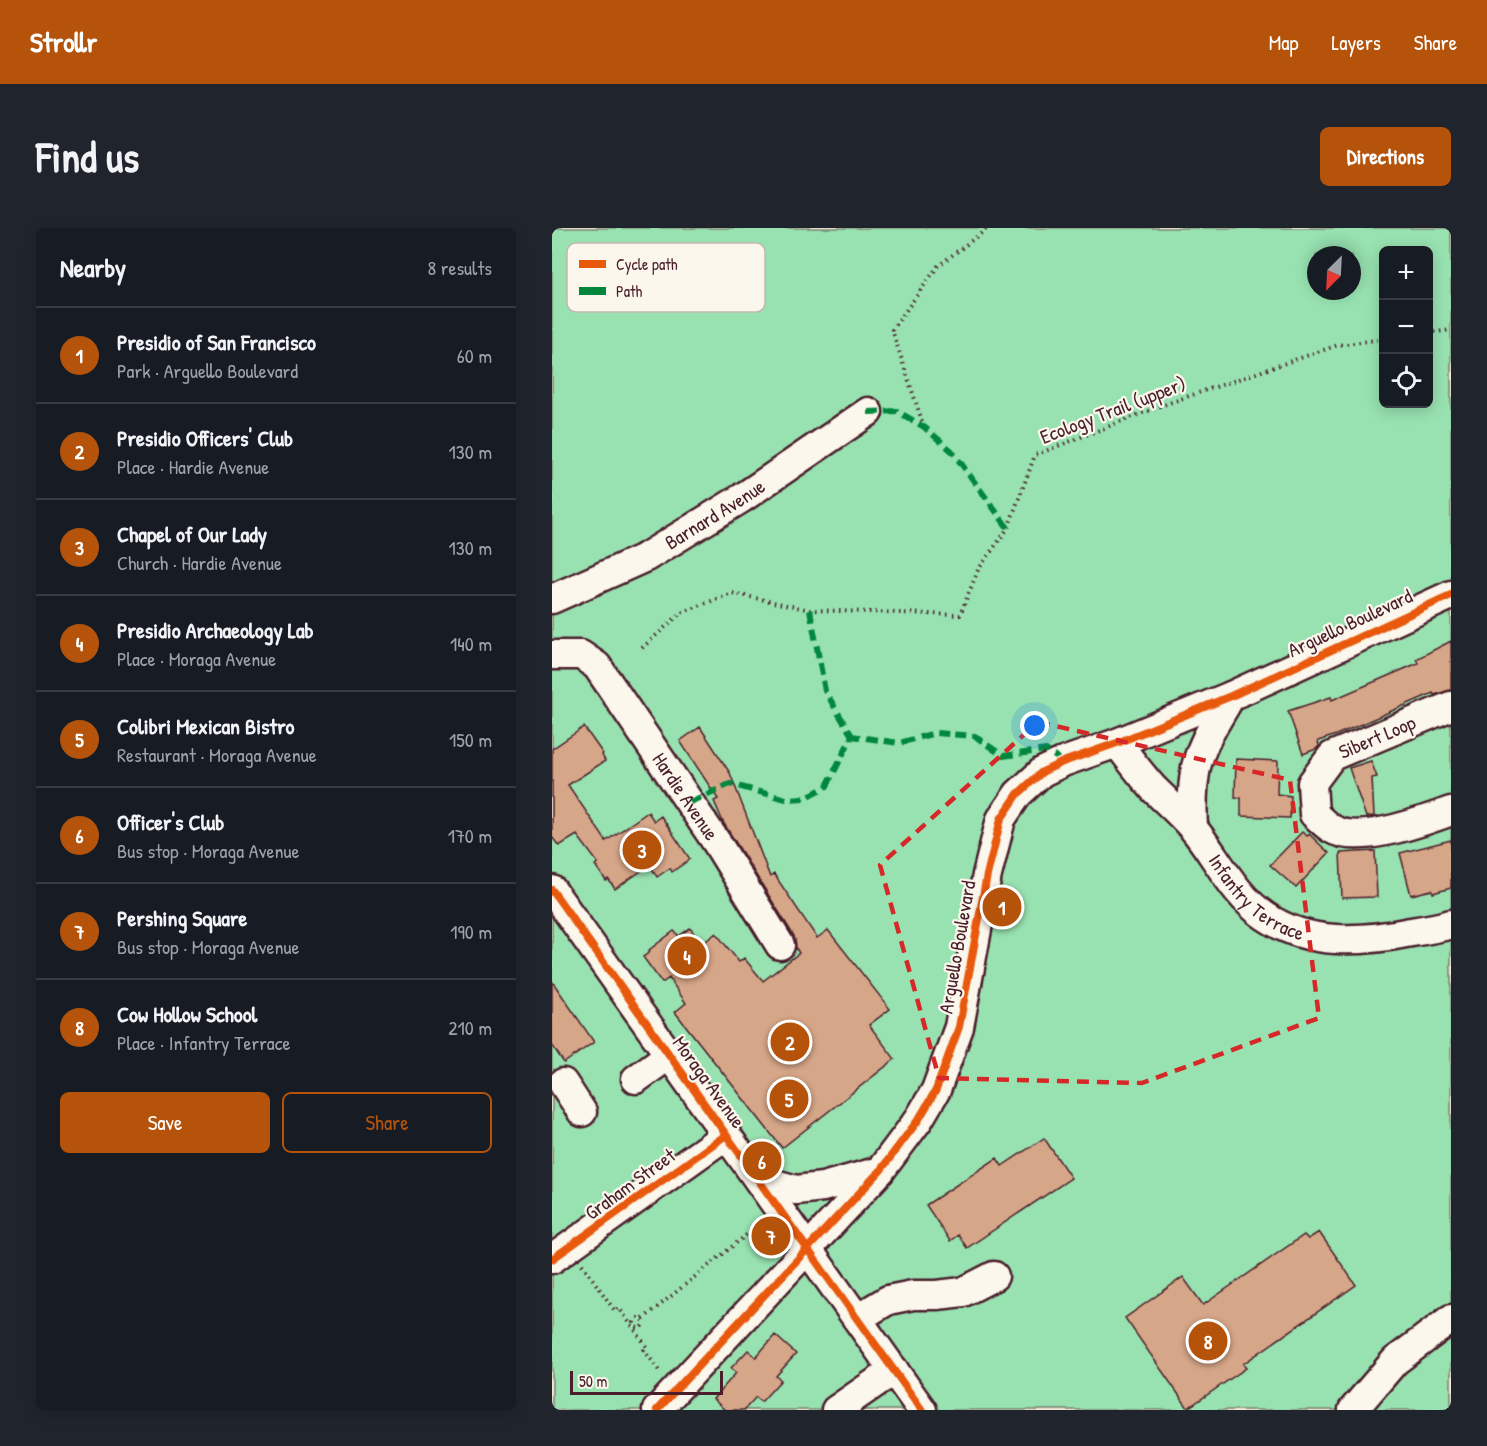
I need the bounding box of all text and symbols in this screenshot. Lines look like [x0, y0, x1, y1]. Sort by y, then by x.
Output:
text: Strollr [30, 23, 97, 61]
text: Map [1269, 28, 1298, 57]
text: Layers [1331, 28, 1381, 57]
text: Share [1414, 28, 1457, 57]
button: Directions [1320, 127, 1451, 186]
text: Find us [36, 128, 139, 185]
legend [567, 243, 765, 312]
north arrow [1307, 246, 1361, 300]
map controls [1379, 246, 1433, 408]
button: + [1379, 246, 1433, 300]
text: Nearby [60, 250, 126, 285]
text: Cycle path [616, 253, 678, 275]
text: 8 results [427, 254, 492, 281]
text: Path [616, 280, 642, 302]
button: − [1379, 300, 1433, 354]
text: Presidio of San Francisco [117, 327, 316, 357]
text: 1 [76, 342, 83, 369]
text: 60 m [457, 342, 492, 369]
button: locate [1379, 354, 1433, 408]
text: Park · Arguello Boulevard [117, 357, 298, 384]
street label: Ecology Trail (upper) [1036, 369, 1190, 450]
text: Presidio Officers' Club [117, 423, 293, 453]
text: 2 [75, 438, 84, 465]
text: 130 m [449, 438, 492, 465]
text: Place · Hardie Avenue [117, 453, 269, 480]
street label: Barnard Avenue [659, 472, 770, 555]
text: Chapel of Our Lady [117, 519, 267, 549]
text: 3 [75, 534, 84, 561]
text: 130 m [449, 534, 492, 561]
text: Church · Hardie Avenue [117, 549, 282, 576]
street label: Arguello Boulevard [1283, 582, 1417, 663]
text: Presidio Archaeology Lab [117, 615, 314, 645]
text: 4 [76, 630, 83, 657]
text: 140 m [450, 630, 492, 657]
text: Place · Moraga Avenue [117, 645, 276, 672]
street label: Sibert Loop [1334, 708, 1420, 765]
text: Colibri Mexican Bistro [117, 711, 294, 741]
your location [1020, 711, 1049, 740]
text: 5 [75, 726, 84, 753]
text: 150 m [449, 726, 492, 753]
text: Restaurant · Moraga Avenue [117, 741, 317, 768]
street label: Hardie Avenue [646, 747, 725, 845]
text: Officer's Club [117, 807, 224, 837]
text: 6 [76, 822, 83, 849]
text: 170 m [448, 822, 492, 849]
pin: 3 [622, 828, 662, 872]
text: Bus stop · Moraga Avenue [117, 837, 299, 864]
street label: Infantry Terrace [1203, 848, 1307, 946]
street label: Arguello Boulevard [932, 878, 982, 1015]
pin: 1 [982, 884, 1022, 930]
text: Pershing Square [117, 903, 247, 933]
text: 7 [75, 918, 84, 945]
text: 190 m [450, 918, 492, 945]
text: Bus stop · Moraga Avenue [117, 933, 299, 960]
pin: 4 [668, 934, 706, 978]
text: Cow Hollow School [117, 999, 257, 1029]
text: 8 [75, 1014, 84, 1041]
text: 210 m [448, 1014, 492, 1041]
pin: 2 [770, 1020, 810, 1064]
text: Place · Infantry Terrace [117, 1029, 290, 1056]
street label: Moraga Avenue [667, 1030, 752, 1133]
pin: 5 [770, 1076, 808, 1122]
button: Save [60, 1092, 270, 1153]
button: Share [282, 1092, 492, 1153]
pin: 6 [742, 1138, 782, 1184]
street label: Graham Street [579, 1141, 681, 1226]
pin: 7 [752, 1214, 790, 1258]
pin: 8 [1188, 1318, 1228, 1364]
scale bar [570, 1368, 723, 1396]
text: 50 m [579, 1370, 608, 1392]

